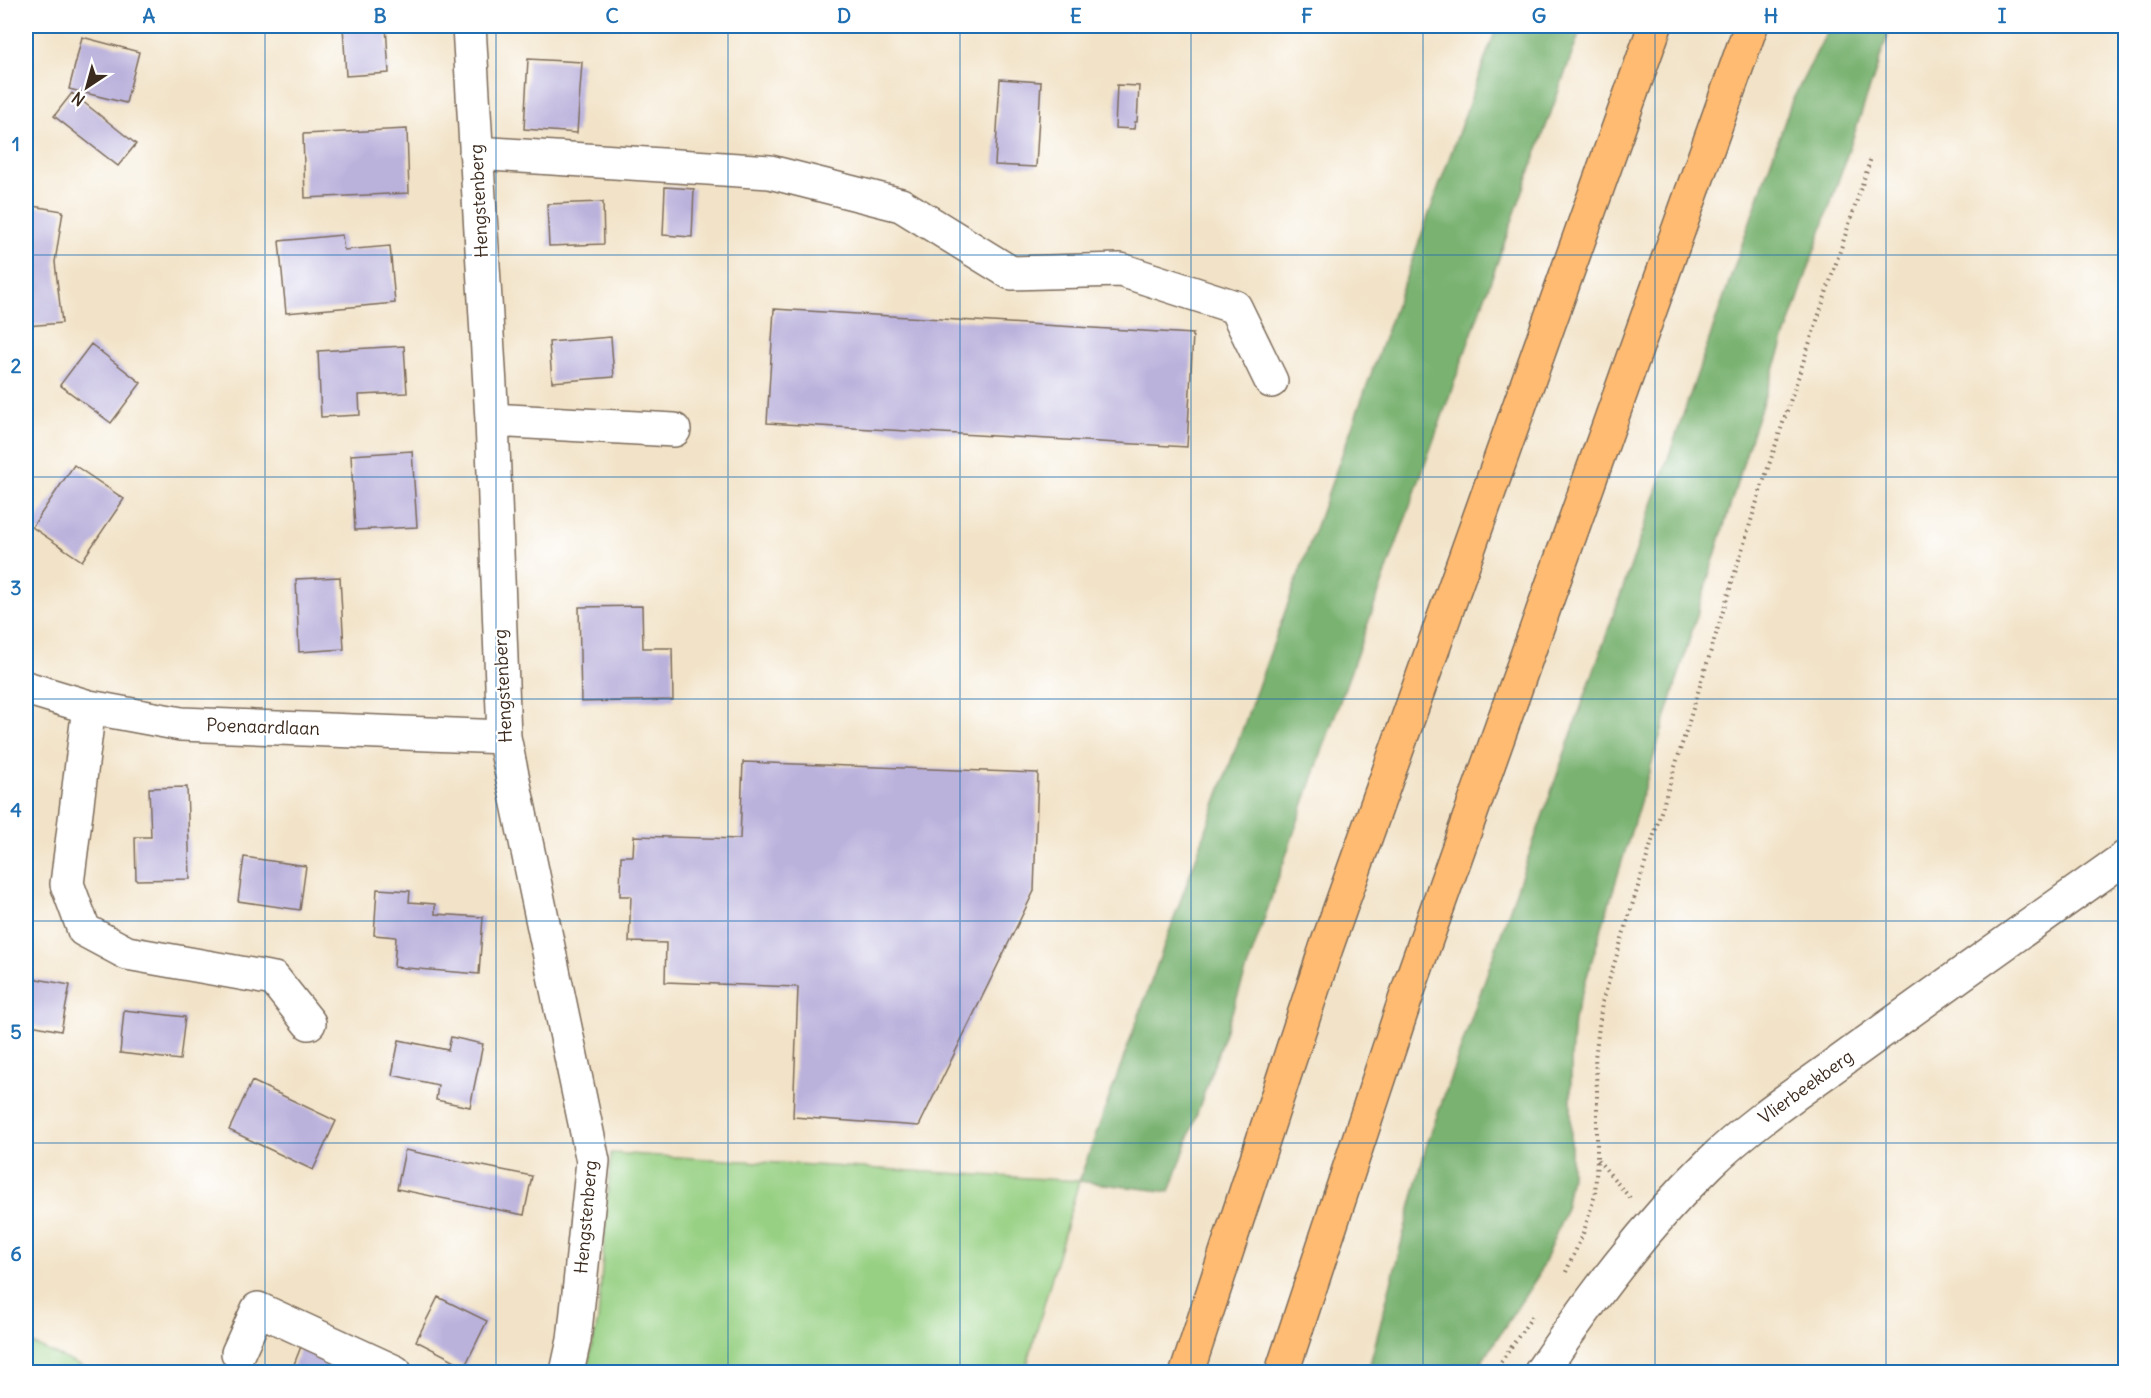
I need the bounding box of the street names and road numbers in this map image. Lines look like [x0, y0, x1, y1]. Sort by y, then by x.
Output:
street label: Hengstenberg [464, 144, 493, 259]
street label: Hengstenberg [488, 629, 517, 744]
street label: Poenaardlaan [206, 713, 320, 740]
street label: Vlierbeekberg [1754, 1044, 1858, 1129]
street label: Hengstenberg [569, 1159, 602, 1275]

